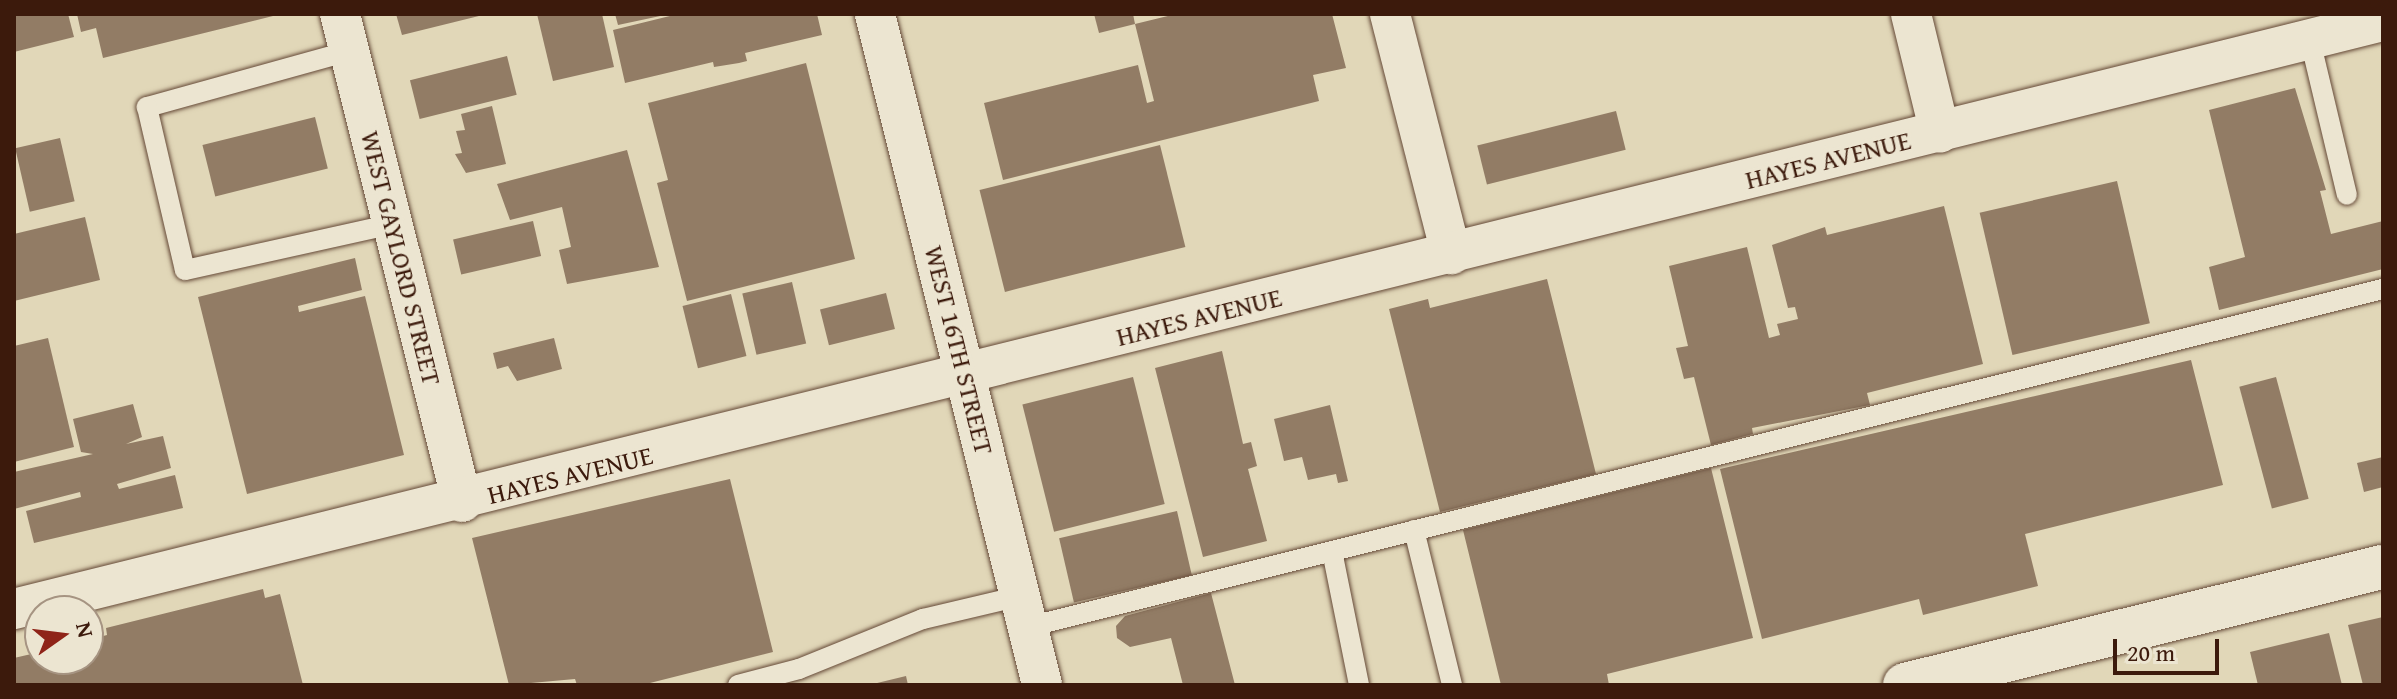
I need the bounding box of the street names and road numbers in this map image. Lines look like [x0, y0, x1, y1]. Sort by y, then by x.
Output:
street label: HAYES AVENUE [1742, 124, 1914, 196]
street label: WEST GAYLORD STREET [354, 128, 448, 388]
street label: WEST 16TH STREET [918, 242, 1000, 458]
street label: HAYES AVENUE [1113, 281, 1285, 353]
street label: HAYES AVENUE [484, 439, 656, 511]

